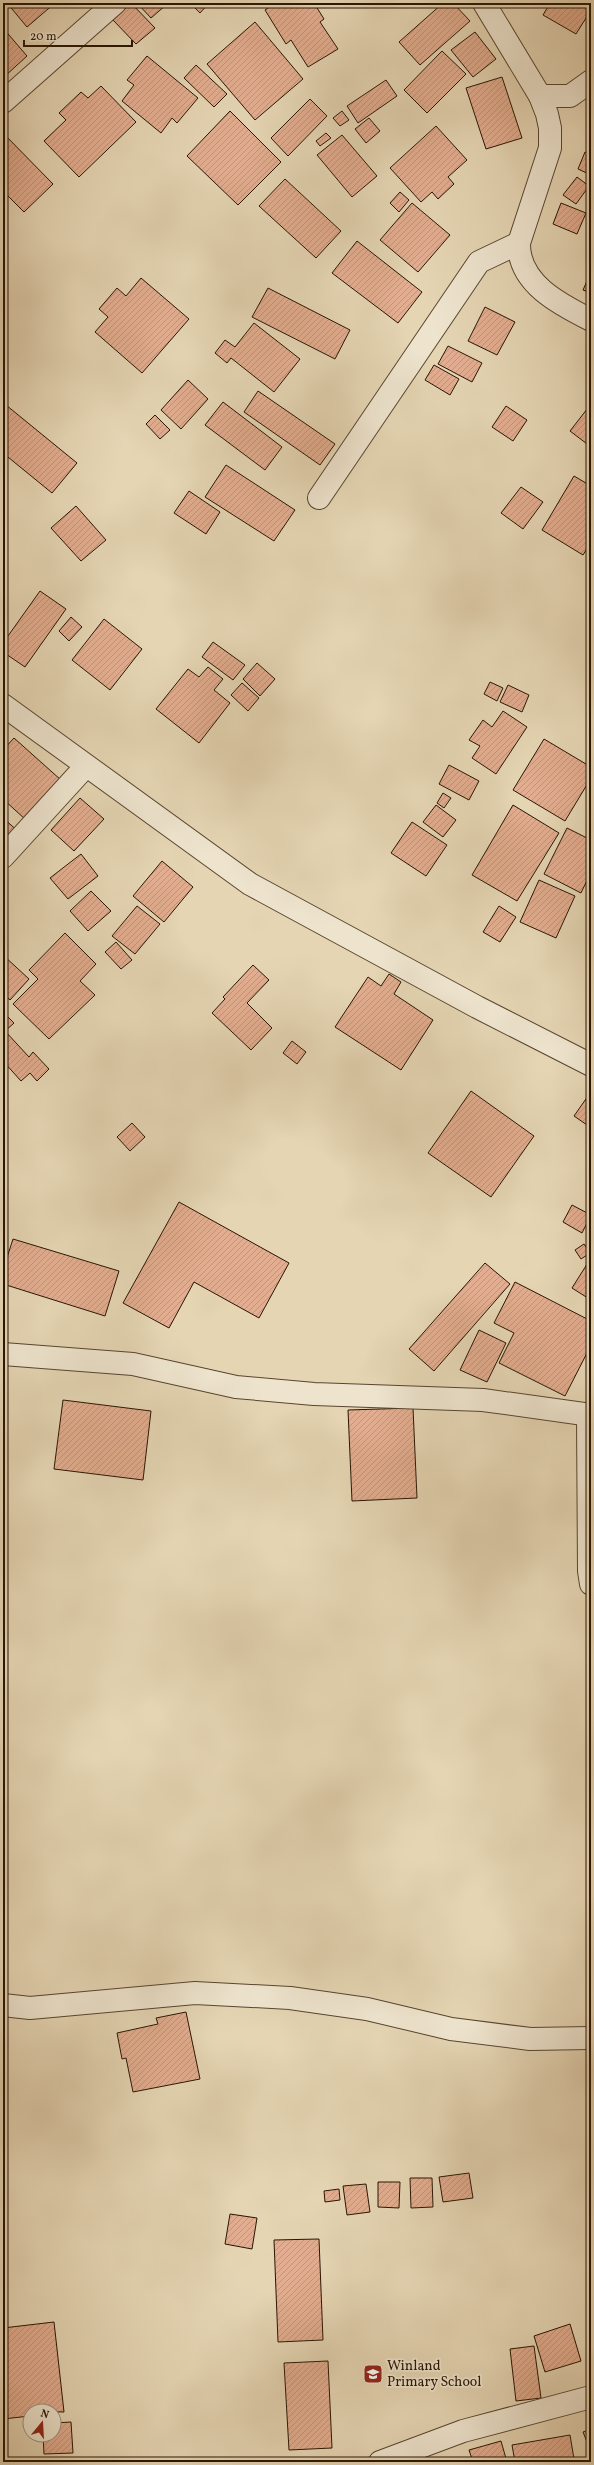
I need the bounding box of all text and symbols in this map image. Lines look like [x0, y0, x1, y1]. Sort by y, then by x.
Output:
scale bar [24, 22, 132, 48]
text: 20 m [30, 29, 57, 45]
place label: Winland Primary School [387, 2357, 481, 2392]
school or university icon: Winland Primary School [362, 2363, 384, 2385]
north arrow [22, 2403, 62, 2443]
text: N [39, 2407, 51, 2423]

